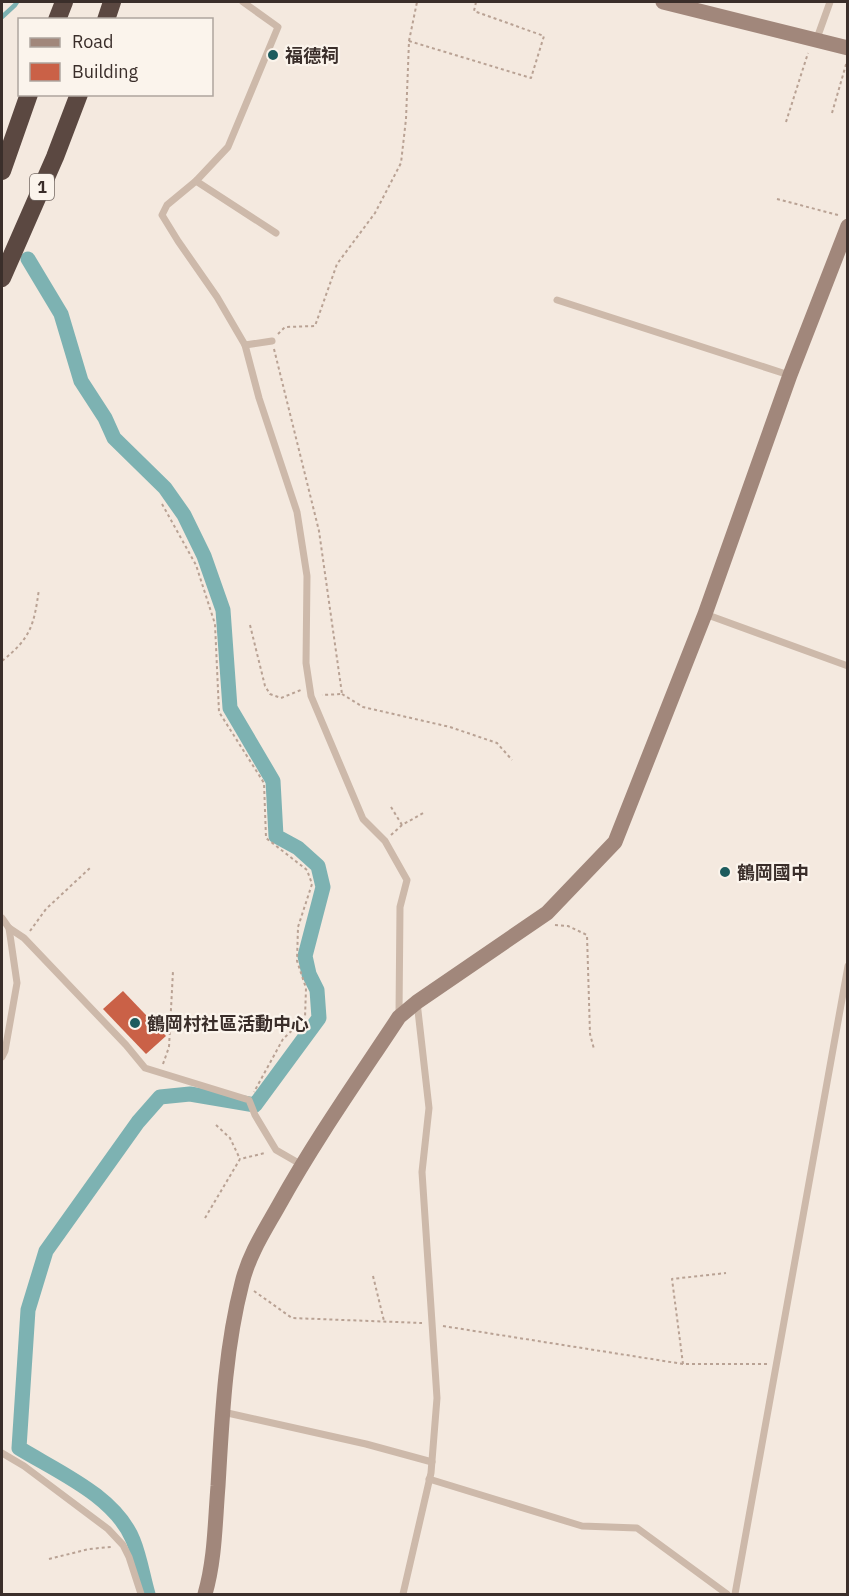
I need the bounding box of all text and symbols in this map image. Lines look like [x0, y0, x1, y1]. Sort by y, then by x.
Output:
legend [18, 18, 213, 96]
text: Road [72, 30, 113, 53]
place label: 福德祠 [285, 44, 339, 67]
marker: 福德祠 [266, 48, 280, 62]
text: Building [72, 60, 139, 83]
road number: 1 [30, 174, 54, 200]
place label: 鶴岡國中 [737, 861, 809, 884]
marker: 鶴岡國中 [718, 865, 732, 879]
place label: 鶴岡村社區活動中心 [147, 1012, 309, 1035]
marker: 鶴岡村社區活動中心 [128, 1016, 142, 1030]

